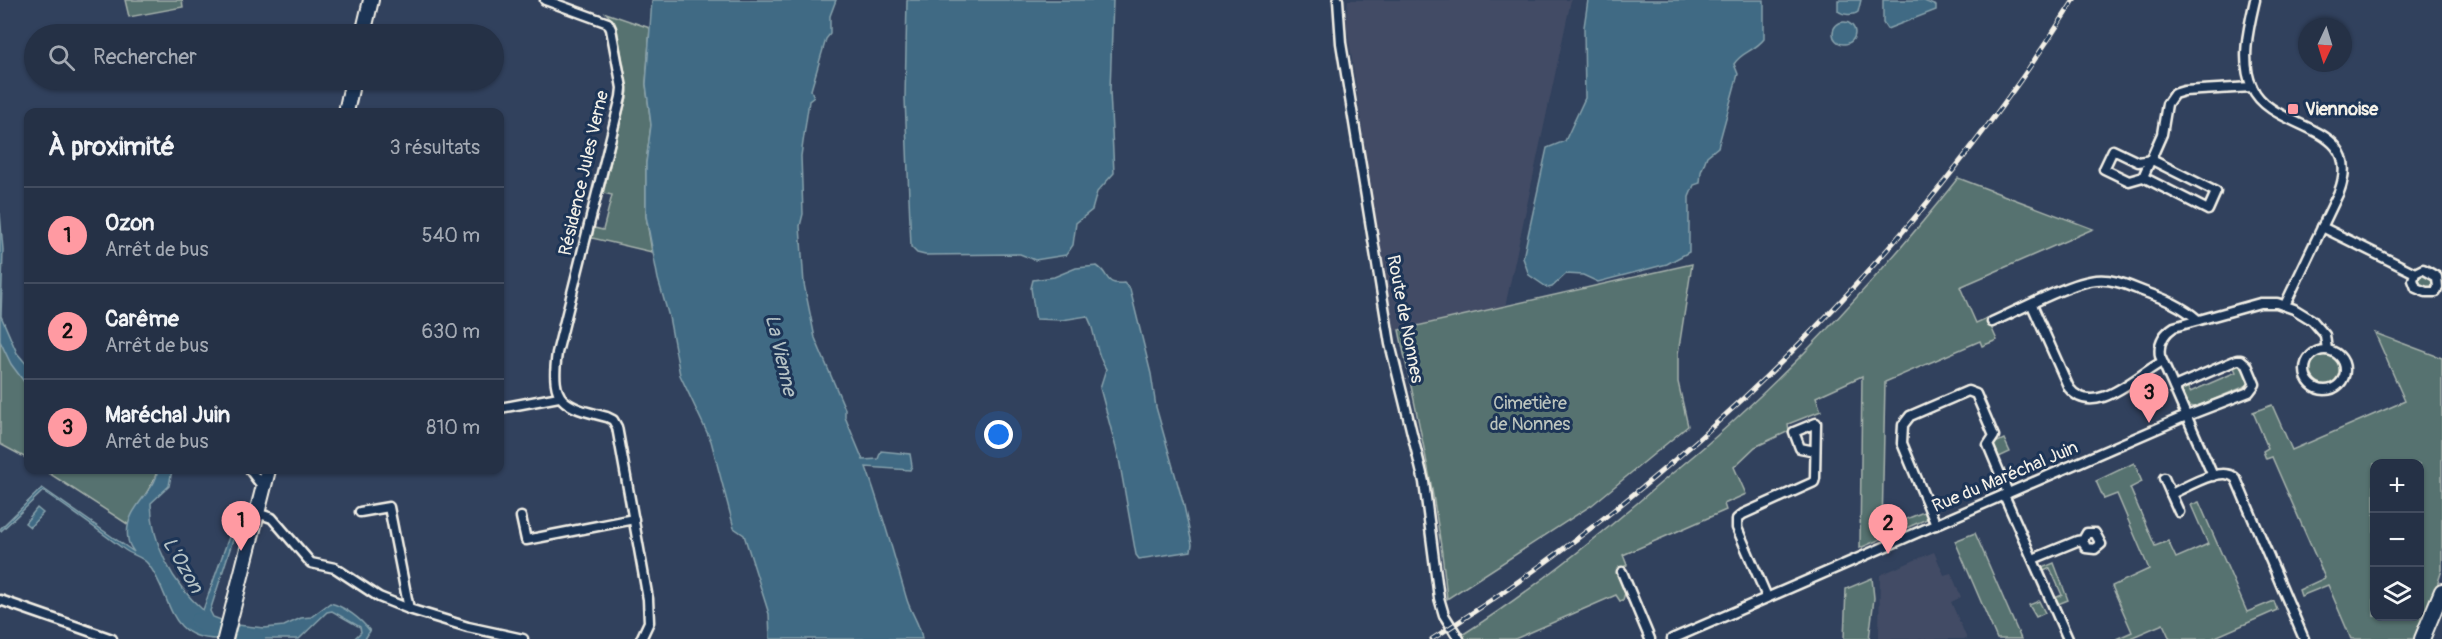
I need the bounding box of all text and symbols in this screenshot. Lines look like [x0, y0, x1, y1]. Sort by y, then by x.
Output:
north arrow [2298, 18, 2352, 72]
search box [24, 24, 504, 90]
icon: search [45, 41, 78, 74]
text: Rechercher [93, 43, 197, 71]
street label: Résidence Jules Verne [554, 88, 614, 258]
place label: Viennoise [2305, 98, 2379, 121]
marker: Viennoise [2286, 102, 2300, 116]
text: À proximité [48, 131, 175, 163]
text: 3 résultats [390, 135, 480, 160]
text: Ozon [105, 209, 154, 237]
text: 1 [64, 223, 71, 248]
text: 540 m [422, 223, 480, 248]
text: Arrêt de bus [105, 237, 208, 262]
street label: Route de Nonnes [1381, 253, 1429, 385]
text: Carême [105, 305, 179, 333]
water label: La Vienne [760, 312, 803, 400]
text: 2 [62, 319, 73, 344]
text: 630 m [421, 319, 480, 344]
text: Arrêt de bus [105, 333, 208, 358]
pin: 3 [2130, 374, 2168, 423]
park label: Cimetière de Nonnes [1490, 392, 1570, 436]
text: Maréchal Juin [105, 401, 230, 429]
text: 3 [62, 415, 73, 440]
text: 810 m [426, 415, 480, 440]
your location [984, 420, 1013, 449]
text: Arrêt de bus [105, 429, 208, 454]
street label: Rue du Maréchal Juin [1929, 436, 2081, 518]
map controls [2370, 459, 2424, 621]
button: + [2370, 459, 2424, 513]
pin: 1 [222, 502, 260, 551]
pin: 2 [1868, 504, 1908, 554]
button: − [2370, 513, 2424, 567]
water label: L'Ozon [157, 533, 210, 599]
button: layers [2370, 567, 2424, 621]

